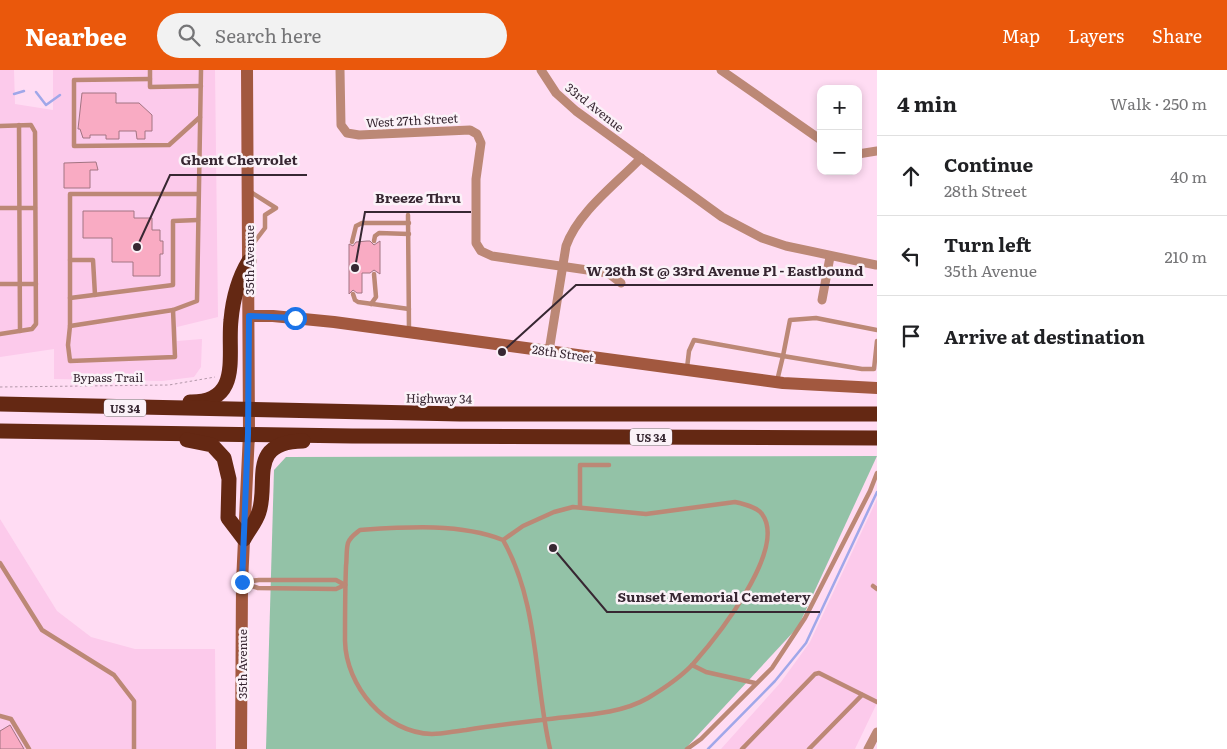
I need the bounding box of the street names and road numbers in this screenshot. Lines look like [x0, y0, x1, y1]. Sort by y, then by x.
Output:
street label: 33rd Avenue [562, 78, 628, 136]
street label: West 27th Street [365, 109, 459, 131]
street label: 35th Avenue [240, 225, 258, 295]
street label: 28th Street [531, 340, 595, 366]
street label: Bypass Trail [73, 368, 143, 386]
street label: Highway 34 [406, 388, 473, 408]
road number: US 34 [104, 399, 146, 416]
road number: US 34 [630, 428, 672, 446]
street label: 35th Avenue [233, 629, 251, 699]

